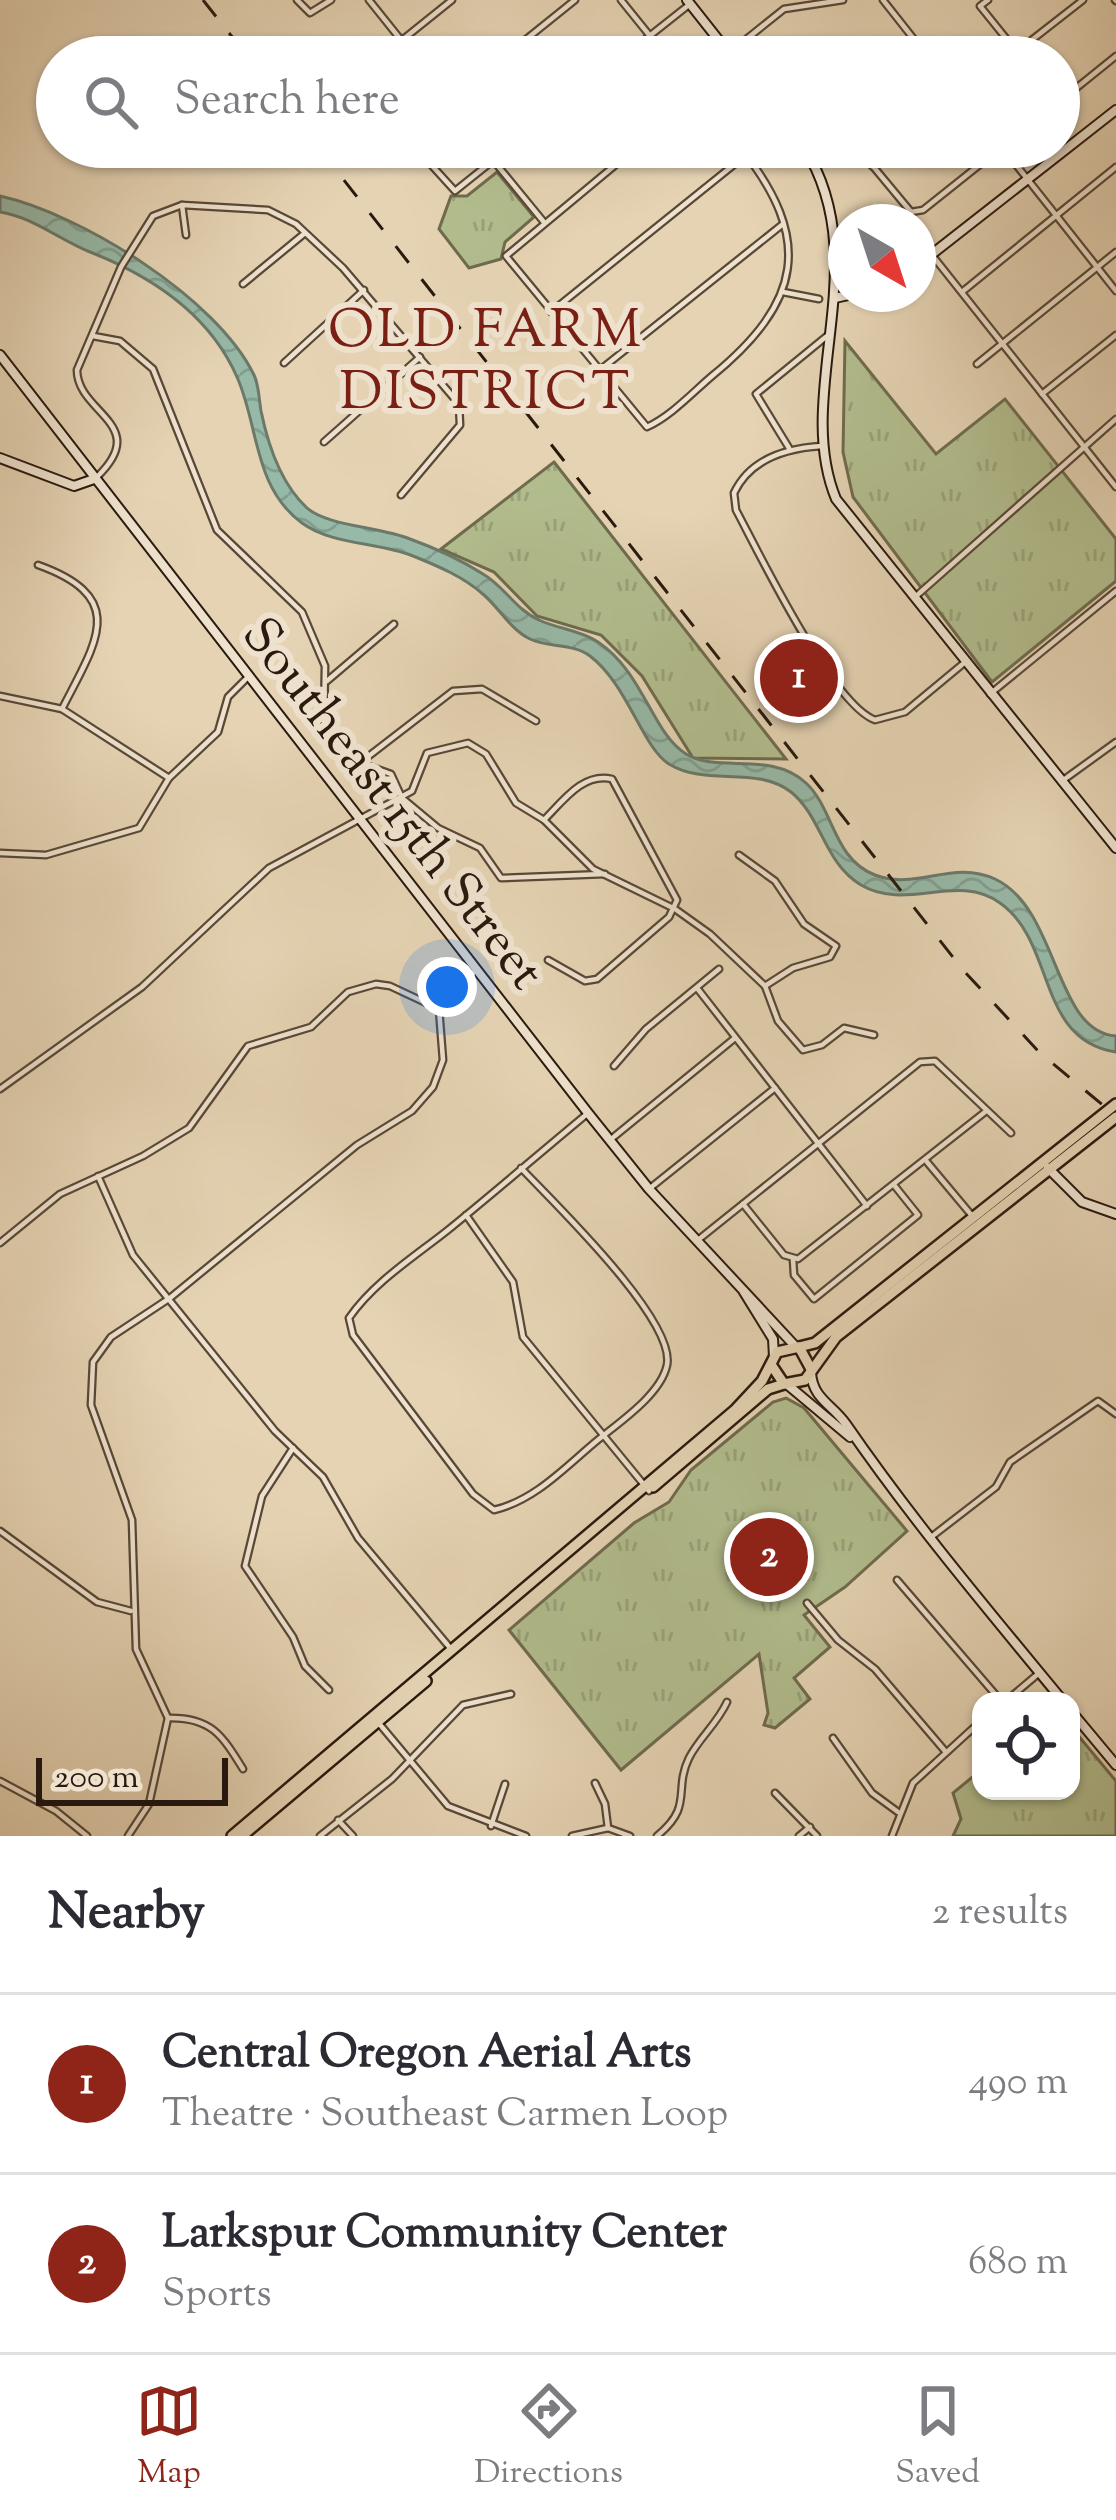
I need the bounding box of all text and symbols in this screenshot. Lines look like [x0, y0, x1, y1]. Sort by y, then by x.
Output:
search box [36, 36, 1080, 168]
icon: search [78, 69, 144, 135]
text: Search here [174, 70, 400, 135]
north arrow [828, 204, 936, 312]
district label: OLD FARM DISTRICT [328, 294, 644, 434]
street label: Southeast 15th Street [222, 604, 559, 1007]
pin: 1 [760, 633, 838, 723]
your location [417, 957, 477, 1017]
pin: 2 [730, 1512, 808, 1602]
map controls [972, 1692, 1080, 1800]
button: locate [972, 1692, 1080, 1800]
scale bar [36, 1752, 228, 1805]
text: 200 m [54, 1755, 139, 1803]
text: Nearby [48, 1878, 205, 1951]
text: 2 results [932, 1886, 1068, 1942]
text: Central Oregon Aerial Arts [162, 2023, 691, 2088]
text: 1 [80, 2056, 94, 2112]
text: 490 m [969, 2056, 1068, 2112]
text: Theatre · Southeast Carmen Loop [162, 2088, 728, 2144]
text: Larkspur Community Center [162, 2203, 727, 2268]
text: 2 [78, 2236, 96, 2292]
text: 680 m [968, 2236, 1068, 2292]
text: Sports [162, 2268, 272, 2324]
tab: Map [136, 2378, 202, 2498]
tab: Directions [474, 2378, 623, 2498]
tab: Saved [895, 2378, 980, 2498]

